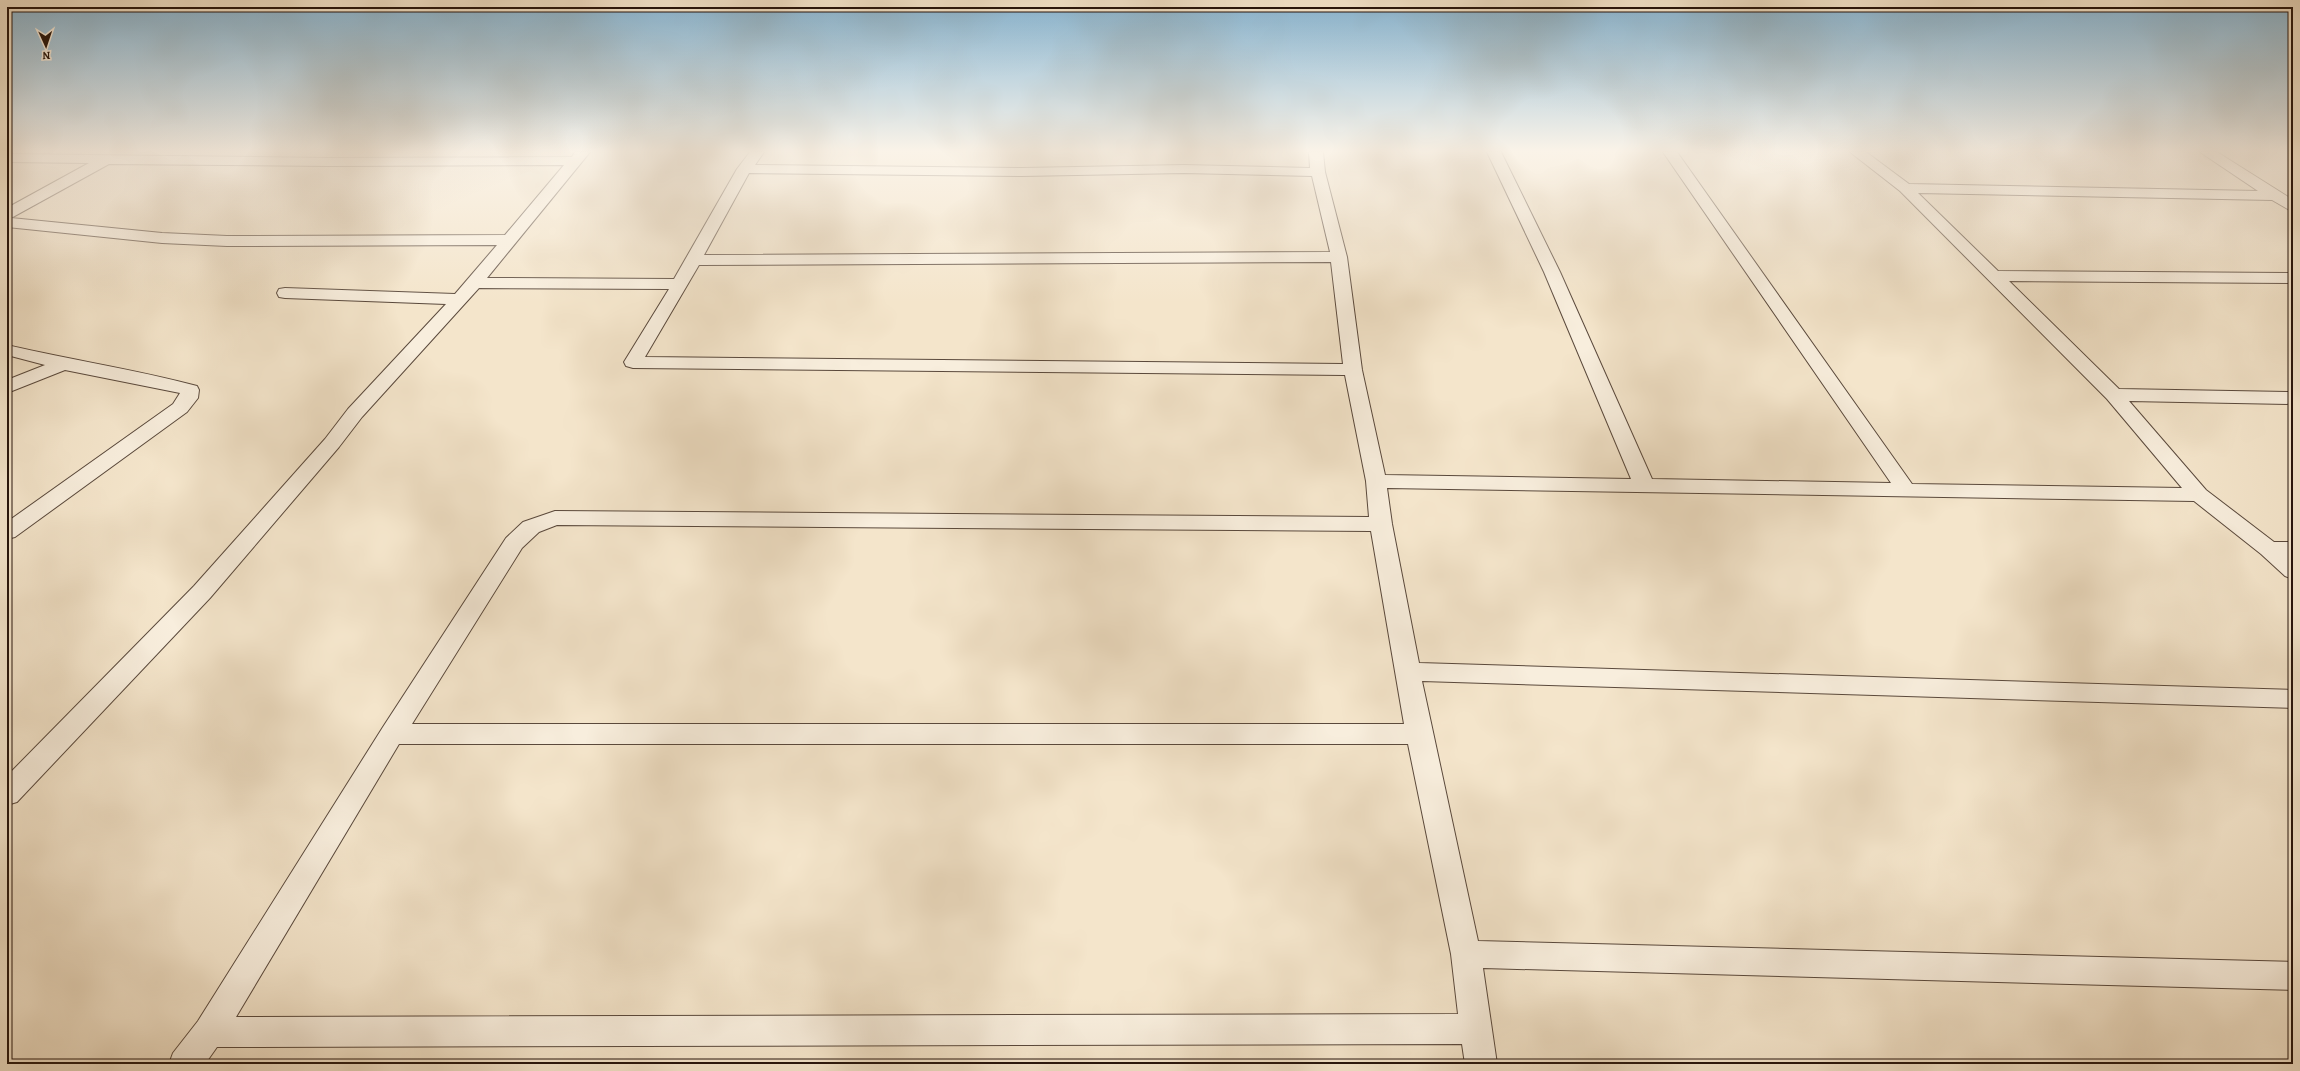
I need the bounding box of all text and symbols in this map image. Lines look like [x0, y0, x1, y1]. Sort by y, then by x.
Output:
north arrow [26, 26, 66, 66]
text: N [42, 48, 51, 63]

